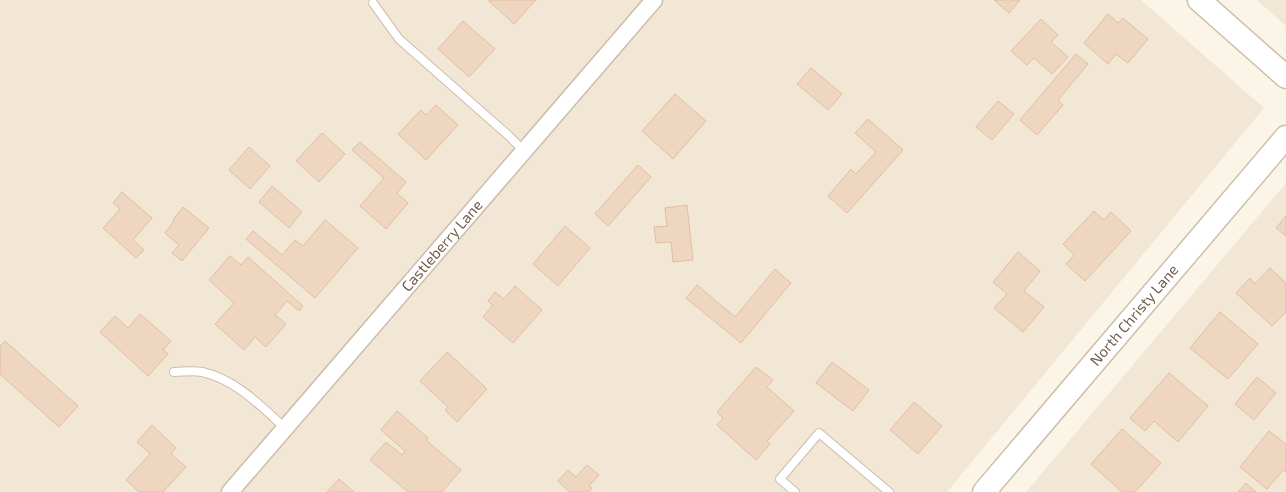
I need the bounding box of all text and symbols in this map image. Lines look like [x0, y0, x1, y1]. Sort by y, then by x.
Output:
street label: Castleberry Lane [397, 196, 486, 295]
street label: North Christy Lane [1086, 260, 1182, 369]

